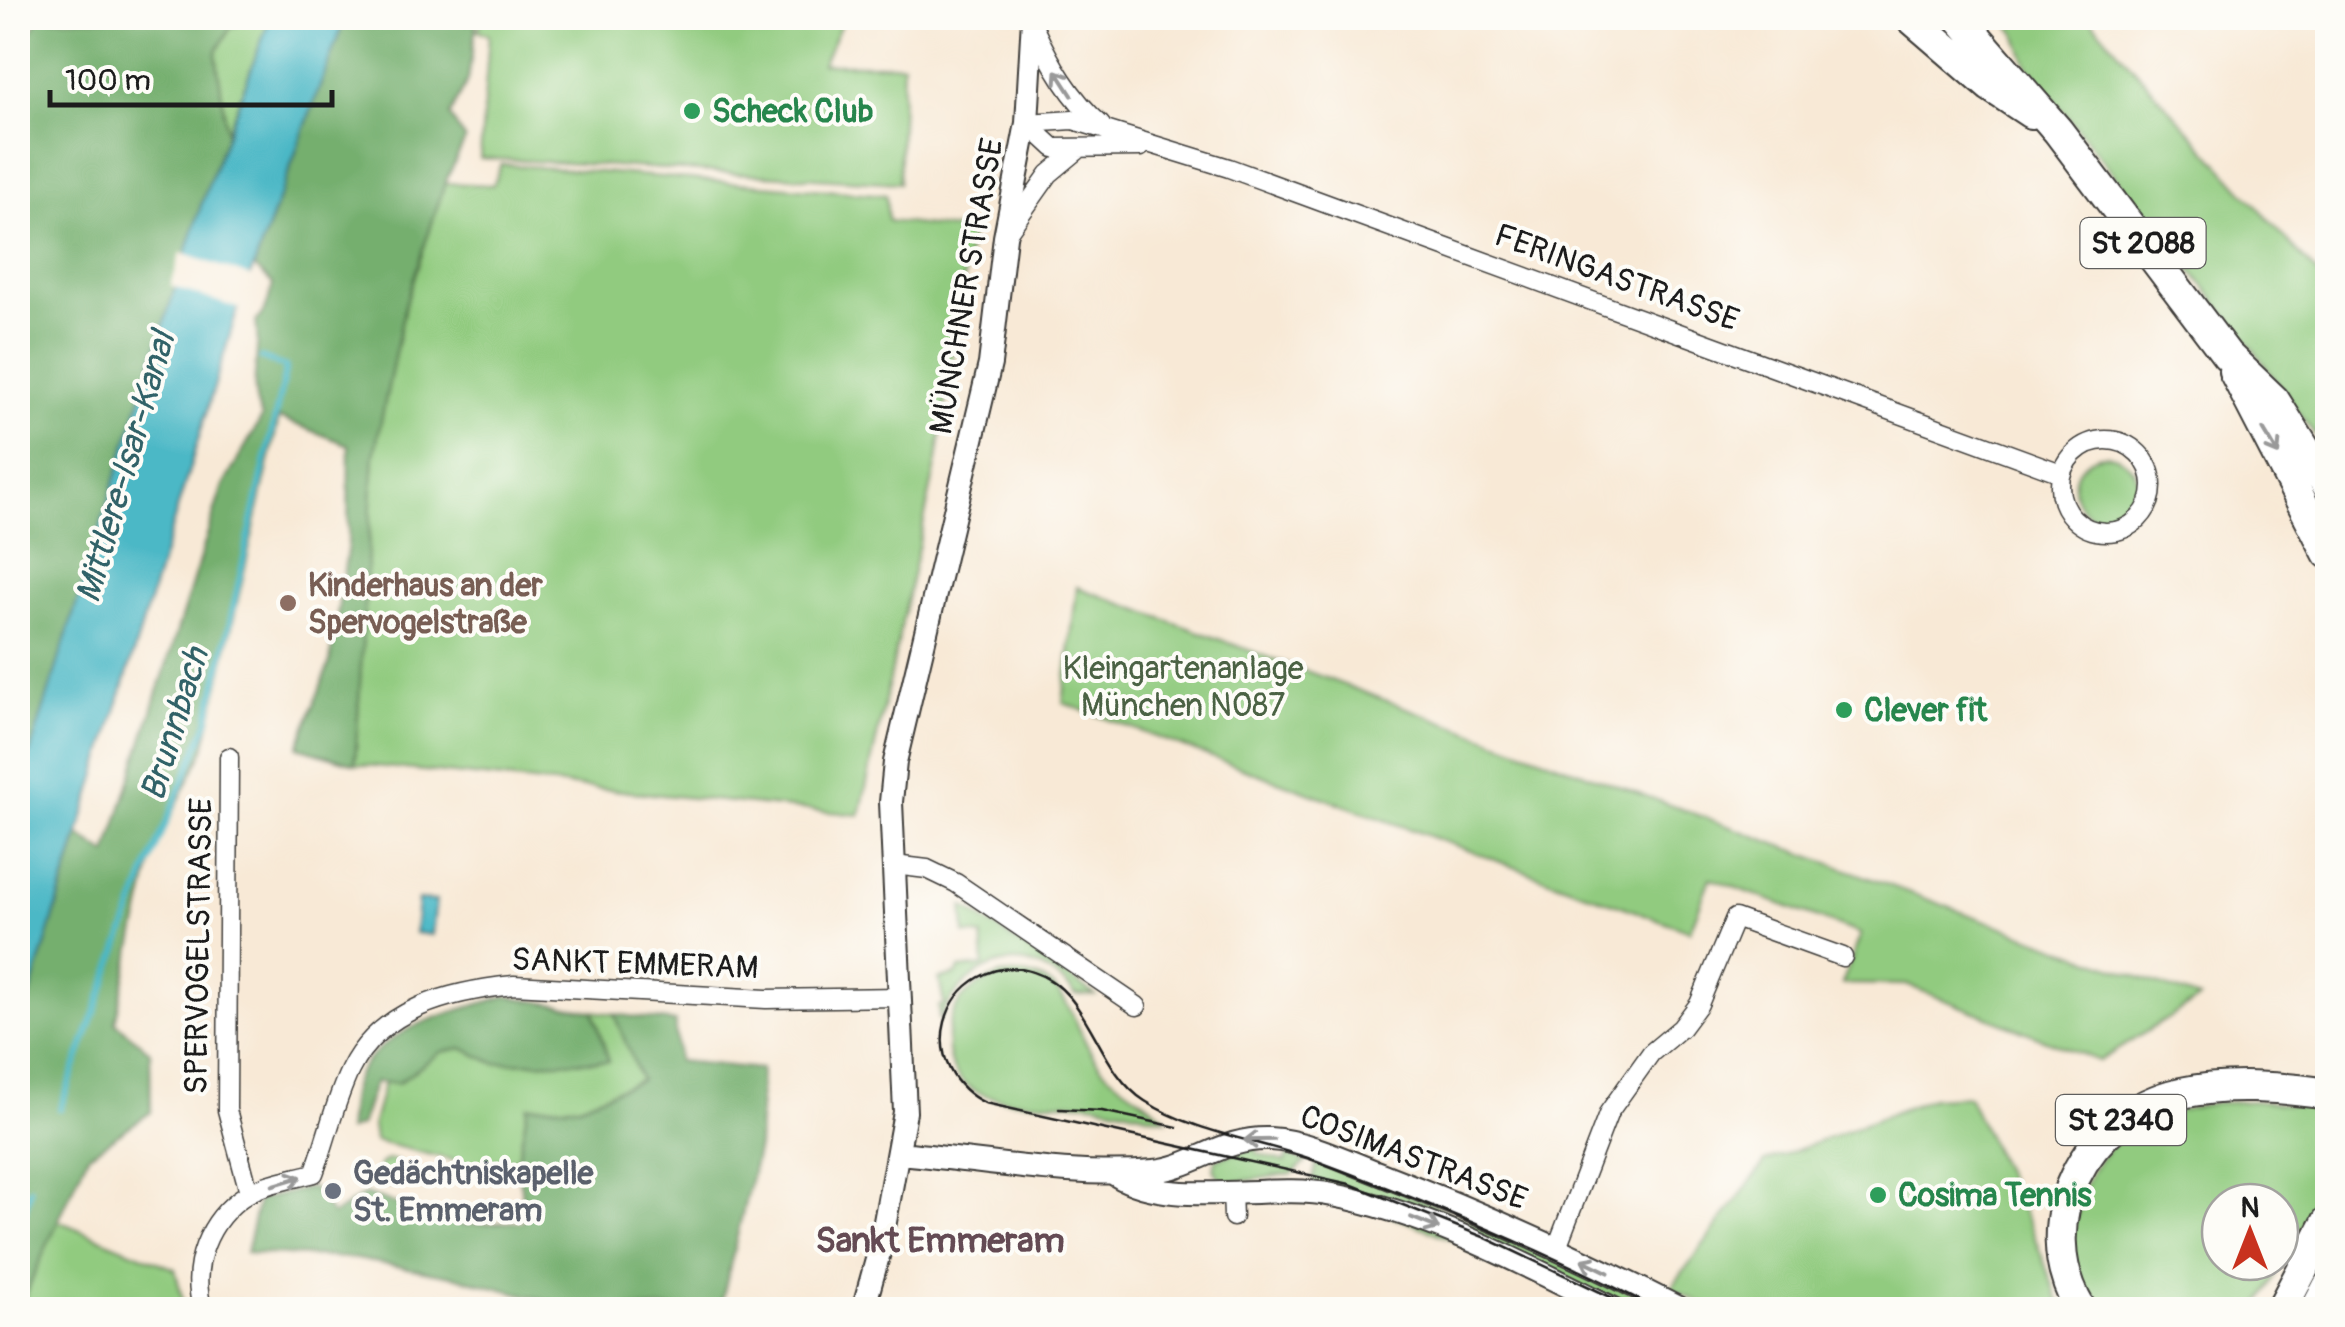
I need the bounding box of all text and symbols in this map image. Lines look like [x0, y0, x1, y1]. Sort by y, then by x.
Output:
scale bar [50, 45, 332, 107]
text: 100 m [65, 62, 151, 99]
one-way arrow [1054, 70, 1075, 98]
place label: Scheck Club [712, 92, 873, 132]
marker: Scheck Club [681, 100, 703, 122]
street label: MÜNCHNER STRASSE [921, 135, 1013, 437]
street label: FERINGASTRASSE [1489, 215, 1744, 341]
road number: St 2088 [2080, 218, 2206, 268]
water label: Mittlere-Isar-Kanal [66, 324, 187, 608]
one-way arrow [2261, 427, 2281, 456]
place label: Kinderhaus an der Spervogelstraße [308, 566, 543, 643]
marker: Kinderhaus an der Spervogelstraße [277, 592, 299, 614]
water label: Brunnbach [131, 640, 220, 806]
park label: Kleingartenanlage München NO87 [1062, 649, 1304, 726]
place label: Clever fit [1864, 691, 1988, 731]
marker: Clever fit [1833, 699, 1855, 721]
street label: SPERVOGELSTRASSE [176, 797, 222, 1095]
street label: SANKT EMMERAM [511, 940, 759, 988]
road number: St 2340 [2056, 1095, 2186, 1145]
street label: COSIMASTRASSE [1294, 1096, 1533, 1220]
one-way arrow [1244, 1131, 1276, 1150]
place label: Gedächtniskapelle St. Emmeram [353, 1154, 595, 1231]
one-way arrow [271, 1171, 302, 1189]
place label: Cosima Tennis [1898, 1176, 2092, 1216]
marker: Gedächtniskapelle St. Emmeram [322, 1180, 344, 1202]
north arrow [2200, 1182, 2300, 1282]
marker: Cosima Tennis [1867, 1184, 1889, 1206]
text: N [2241, 1191, 2259, 1226]
one-way arrow [1409, 1216, 1440, 1234]
district label: Sankt Emmeram [815, 1219, 1065, 1263]
one-way arrow [1580, 1255, 1610, 1274]

